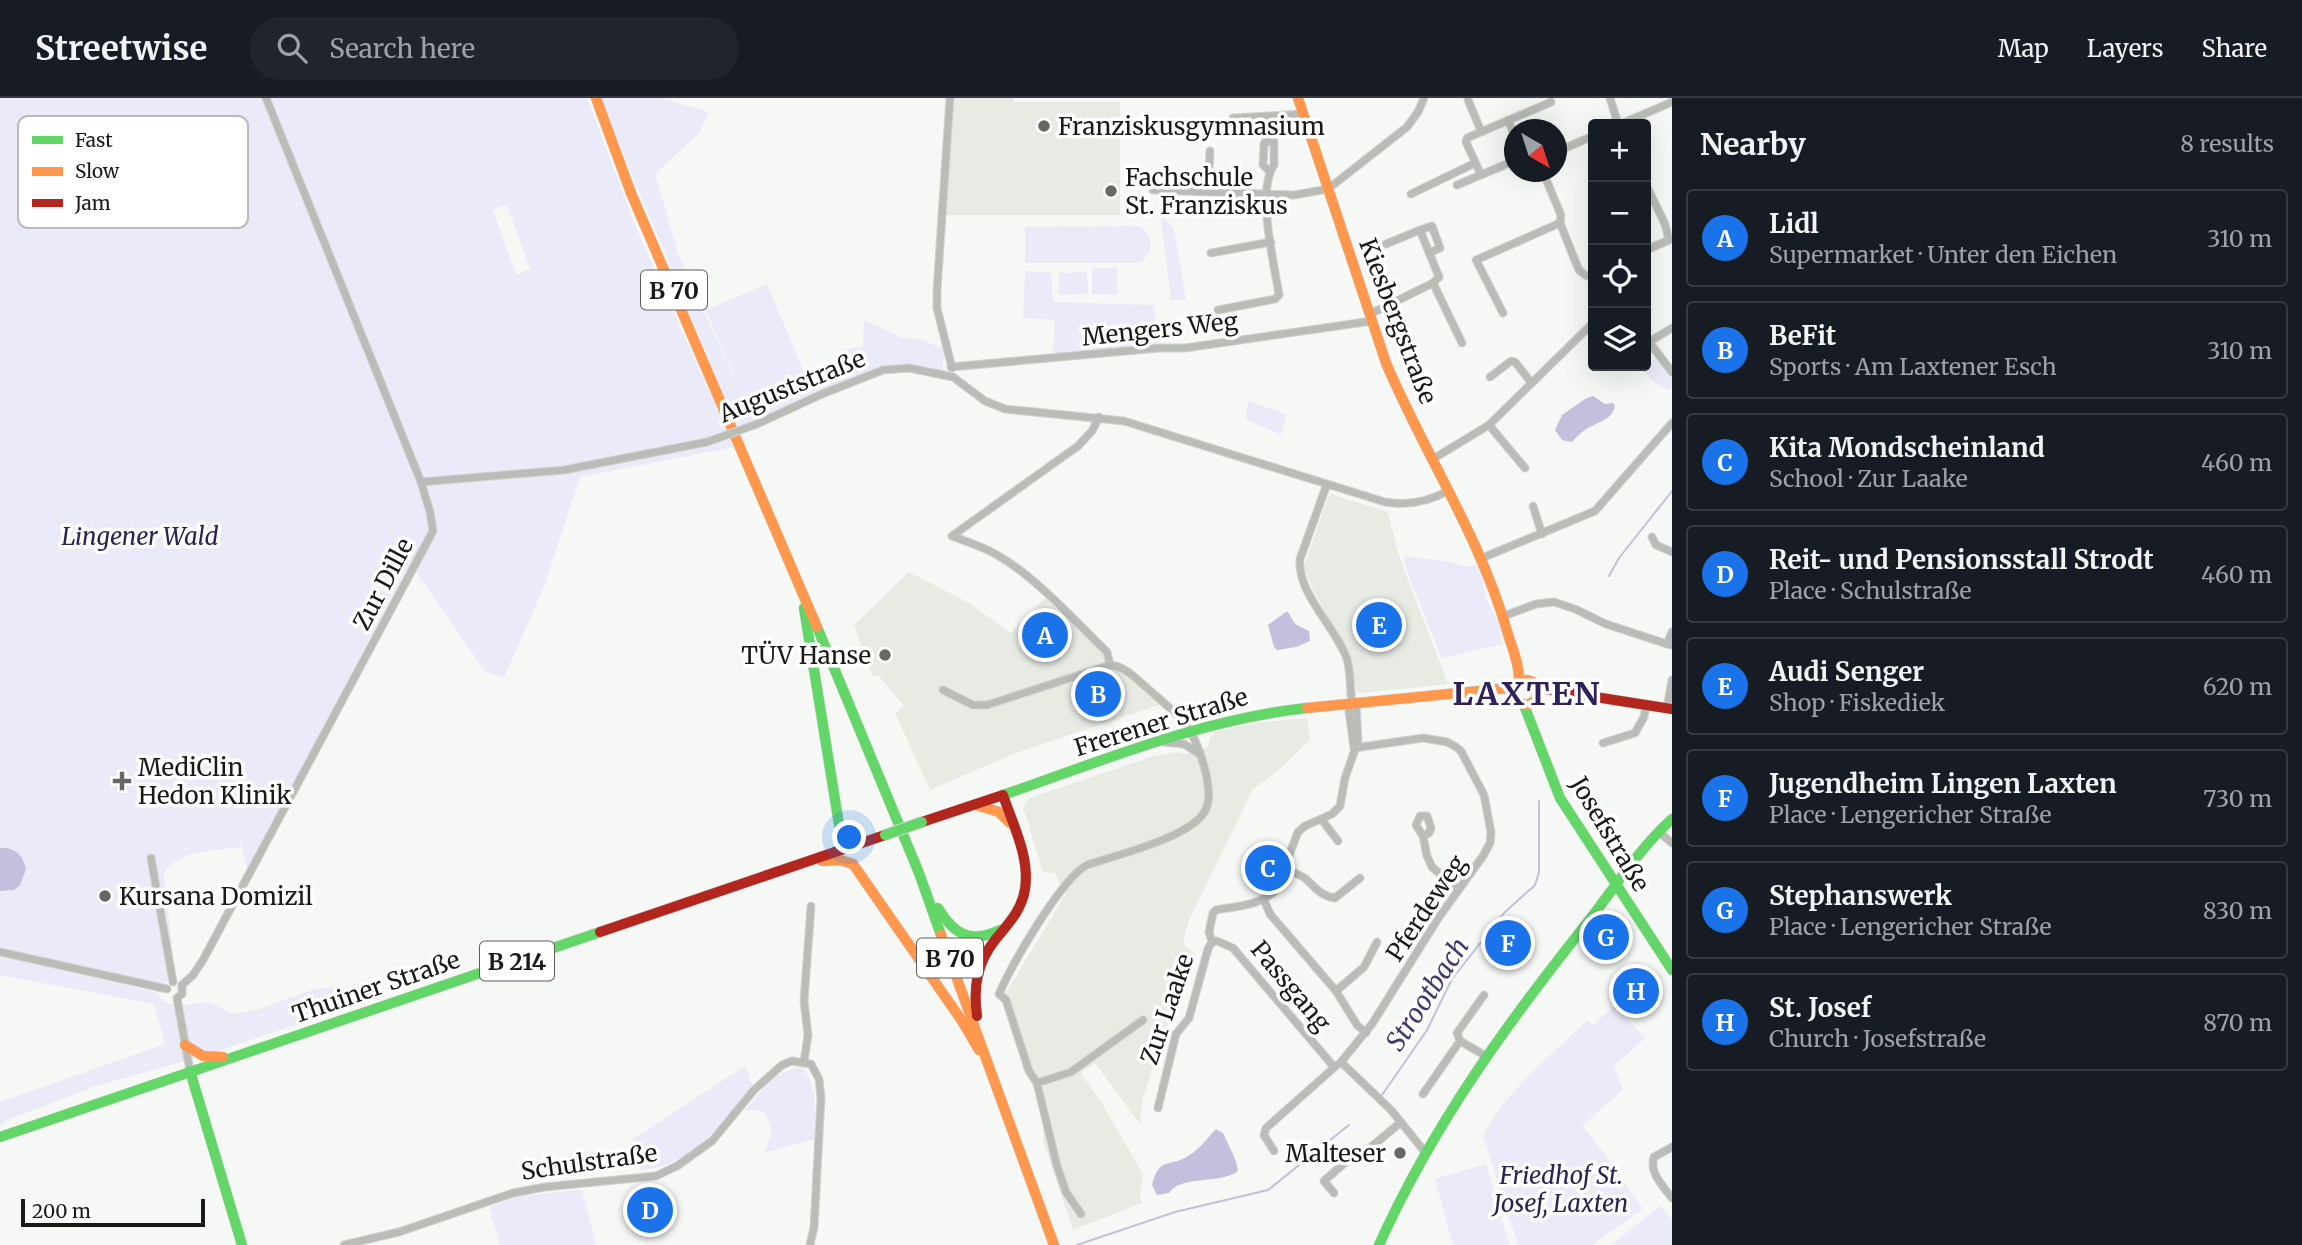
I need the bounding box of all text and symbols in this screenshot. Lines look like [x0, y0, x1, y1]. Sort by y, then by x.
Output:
search box [249, 17, 739, 80]
text: Streetwise [35, 28, 207, 69]
icon: search [273, 29, 311, 67]
text: Search here [329, 32, 475, 65]
text: Map [1998, 33, 2049, 64]
text: Layers [2087, 33, 2163, 64]
text: Share [2201, 33, 2267, 64]
place label: Franziskusgymnasium [1058, 111, 1325, 142]
legend [18, 116, 248, 228]
marker: Franziskusgymnasium [1036, 118, 1052, 134]
north arrow [1504, 119, 1567, 182]
map controls [1588, 119, 1651, 371]
button: + [1588, 119, 1651, 182]
text: Nearby [1700, 125, 1806, 163]
text: Fast [75, 128, 113, 152]
text: 8 results [2180, 129, 2274, 158]
text: Slow [75, 159, 120, 183]
place label: Fachschule St. Franziskus [1125, 162, 1288, 221]
button: − [1588, 182, 1651, 245]
marker: Fachschule St. Franziskus [1103, 183, 1119, 199]
text: Jam [74, 191, 111, 215]
text: Lidl [1769, 207, 1819, 240]
text: A [1717, 224, 1733, 253]
text: 310 m [2207, 224, 2272, 253]
street label: Kiesbergstraße [1352, 234, 1444, 408]
text: Supermarket · Unter den Eichen [1769, 240, 2117, 269]
button: locate [1588, 245, 1651, 308]
road number: B 70 [641, 270, 707, 309]
street label: Mengers Weg [1081, 305, 1240, 353]
button: layers [1588, 308, 1651, 371]
text: BeFit [1769, 319, 1836, 352]
text: B [1717, 336, 1733, 365]
text: 310 m [2207, 336, 2272, 365]
street label: Auguststraße [713, 343, 870, 430]
text: Sports · Am Laxtener Esch [1769, 352, 2057, 381]
text: Kita Mondscheinland [1769, 431, 2045, 464]
text: C [1717, 448, 1733, 477]
text: 460 m [2201, 448, 2272, 477]
text: School · Zur Laake [1769, 464, 1968, 493]
park label: Lingener Wald [61, 521, 219, 552]
street label: Zur Dille [346, 533, 420, 635]
text: Reit- und Pensionsstall Strodt [1769, 543, 2154, 576]
text: D [1716, 560, 1734, 589]
text: 460 m [2201, 560, 2272, 589]
text: Place · Schulstraße [1769, 576, 1972, 605]
pin: E [1356, 599, 1402, 651]
pin: A [1022, 609, 1068, 661]
place label: TÜV Hanse [741, 640, 871, 671]
marker: TÜV Hanse [877, 647, 893, 663]
text: Audi Senger [1769, 655, 1924, 688]
pin: B [1075, 668, 1121, 720]
text: E [1717, 672, 1733, 701]
text: 620 m [2203, 672, 2272, 701]
district label: LAXTEN [1452, 674, 1602, 714]
street label: Frerener Straße [1070, 681, 1252, 763]
text: Shop · Fiskediek [1769, 688, 1945, 717]
place label: MediClin Hedon Klinik [138, 752, 292, 811]
text: Jugendheim Lingen Laxten [1769, 767, 2117, 800]
street label: Josefstraße [1563, 770, 1656, 897]
marker: MediClin Hedon Klinik [112, 771, 132, 791]
text: F [1718, 784, 1732, 813]
text: 730 m [2203, 784, 2272, 813]
text: Place · Lengericher Straße [1769, 800, 2052, 829]
your location [832, 820, 866, 854]
pin: C [1245, 842, 1291, 894]
street label: Pferdeweg [1379, 849, 1473, 967]
text: Stephanswerk [1769, 879, 1952, 912]
place label: Kursana Domizil [119, 881, 313, 912]
marker: Kursana Domizil [97, 888, 113, 904]
text: G [1717, 896, 1733, 925]
text: 830 m [2203, 896, 2272, 925]
pin: G [1583, 911, 1629, 963]
text: Place · Lengericher Straße [1769, 912, 2052, 941]
pin: F [1485, 917, 1531, 969]
water label: Strootbach [1378, 931, 1476, 1057]
street label: Passgang [1244, 934, 1338, 1038]
road number: B 70 [917, 938, 983, 978]
road number: B 214 [480, 942, 554, 981]
street label: Thuiner Straße [288, 944, 464, 1030]
street label: Zur Laake [1134, 950, 1200, 1068]
pin: H [1613, 965, 1659, 1017]
text: St. Josef [1769, 991, 1871, 1024]
text: H [1716, 1008, 1735, 1037]
text: 870 m [2203, 1008, 2272, 1037]
text: Church · Josefstraße [1769, 1024, 1986, 1053]
street label: Schulstraße [519, 1137, 659, 1187]
place label: Malteser [1285, 1138, 1386, 1169]
marker: Malteser [1392, 1145, 1408, 1161]
park label: Friedhof St. Josef, Laxten [1491, 1160, 1628, 1219]
pin: D [627, 1184, 673, 1236]
scale bar [21, 1196, 205, 1228]
text: 200 m [32, 1199, 91, 1223]

